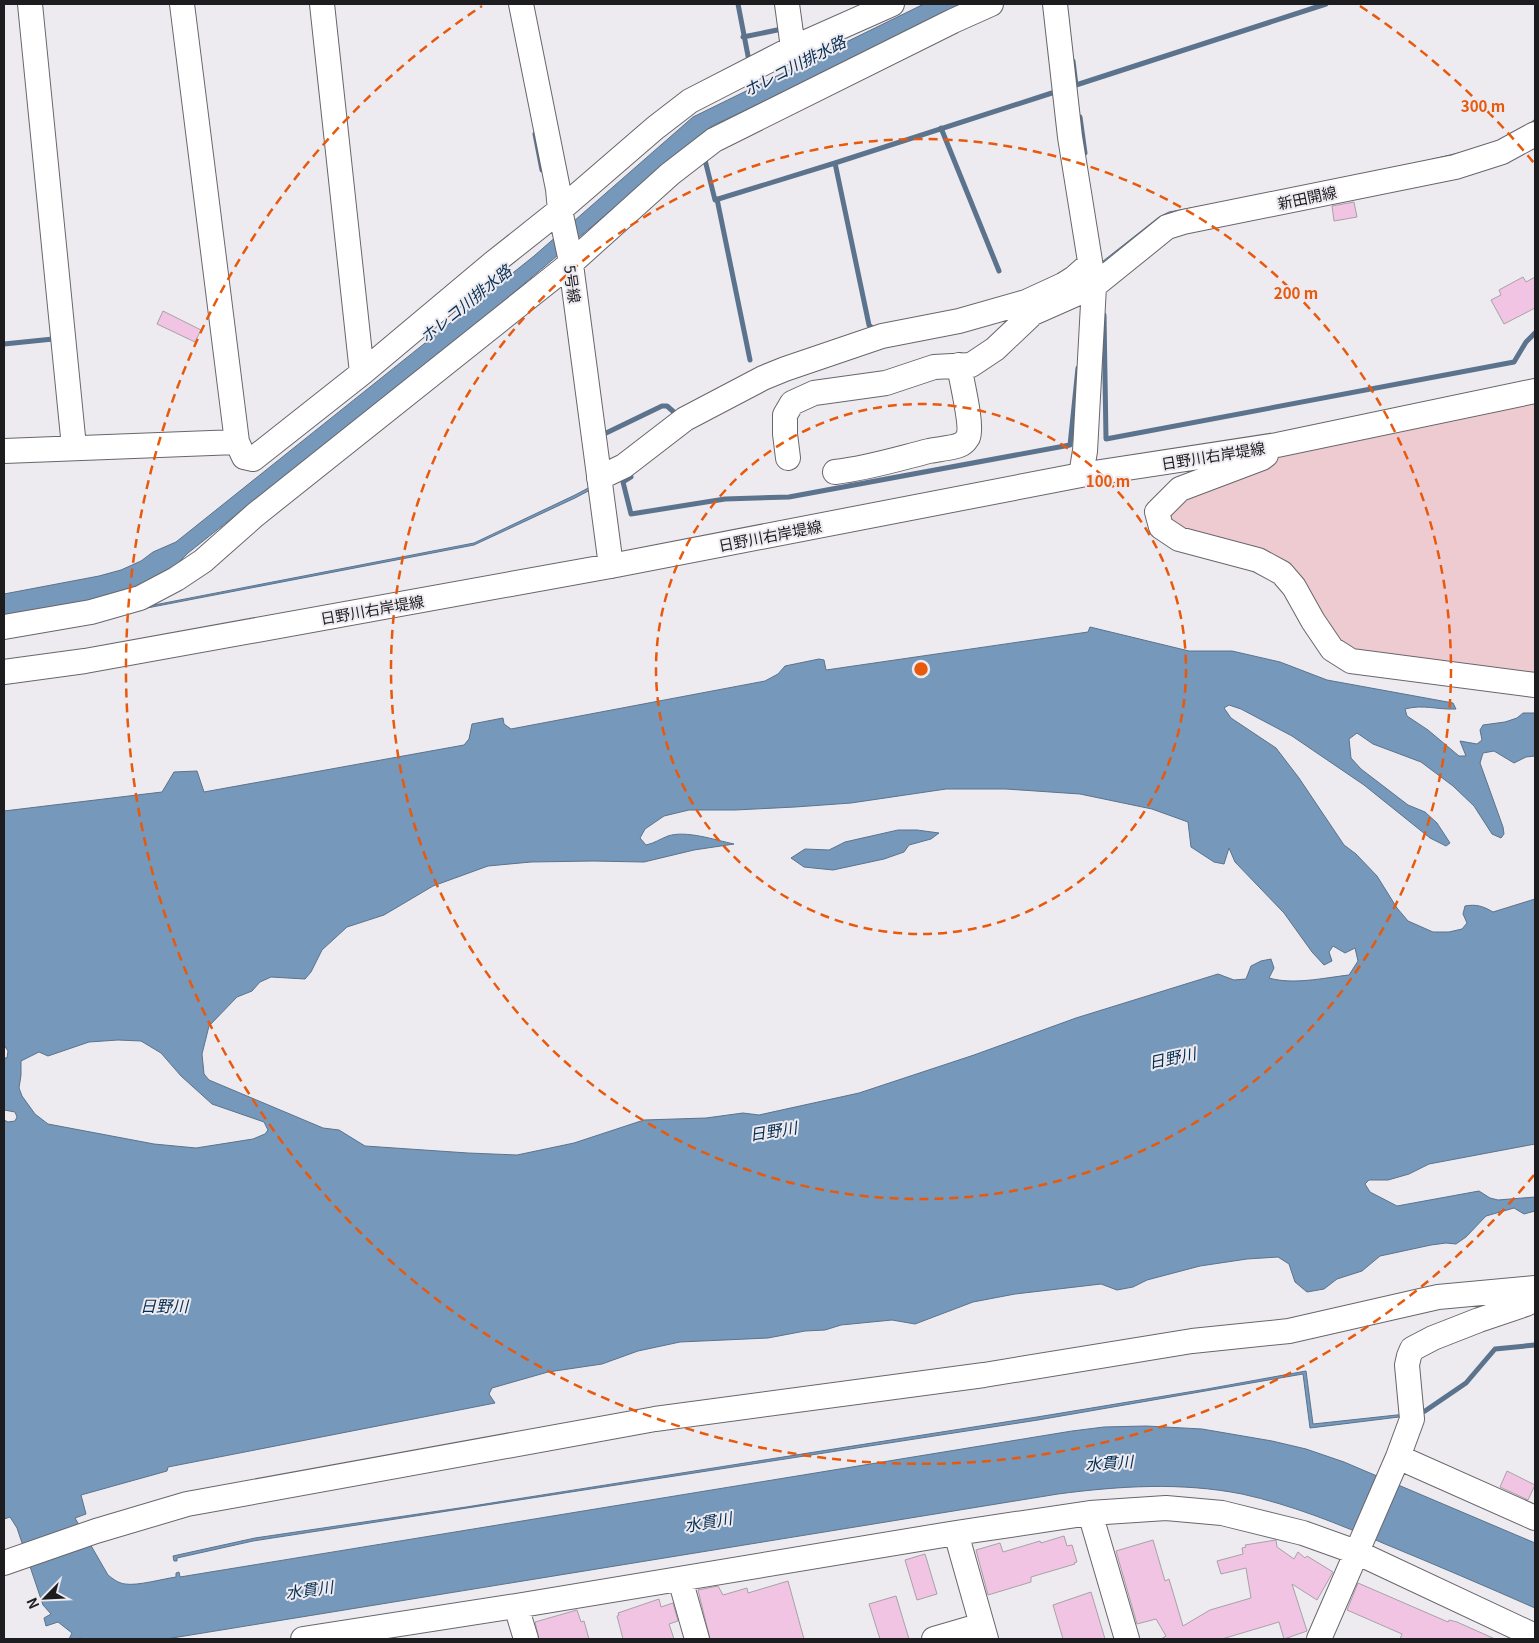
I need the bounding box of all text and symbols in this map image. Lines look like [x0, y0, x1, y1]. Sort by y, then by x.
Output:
water label: ホレコ川排水路 [739, 28, 851, 101]
text: 300 m [1461, 95, 1505, 116]
street label: 新田開線 [1275, 180, 1339, 214]
water label: ホレコ川排水路 [414, 257, 518, 348]
street label: 5号線 [560, 264, 586, 304]
text: 200 m [1274, 282, 1318, 303]
street label: 日野川右岸堤線 [1159, 436, 1267, 474]
text: 100 m [1086, 470, 1130, 491]
street label: 日野川右岸堤線 [716, 515, 824, 555]
street label: 日野川右岸堤線 [318, 590, 426, 628]
centre of rings [912, 660, 930, 678]
water label: 日野川 [1146, 1040, 1200, 1074]
water label: 日野川 [747, 1114, 801, 1146]
water label: 日野川 [140, 1293, 190, 1317]
water label: 水貫川 [1084, 1448, 1136, 1476]
water label: 水貫川 [682, 1505, 736, 1537]
north arrow [20, 1573, 70, 1623]
water label: 水貫川 [284, 1573, 336, 1604]
text: N [21, 1595, 43, 1613]

